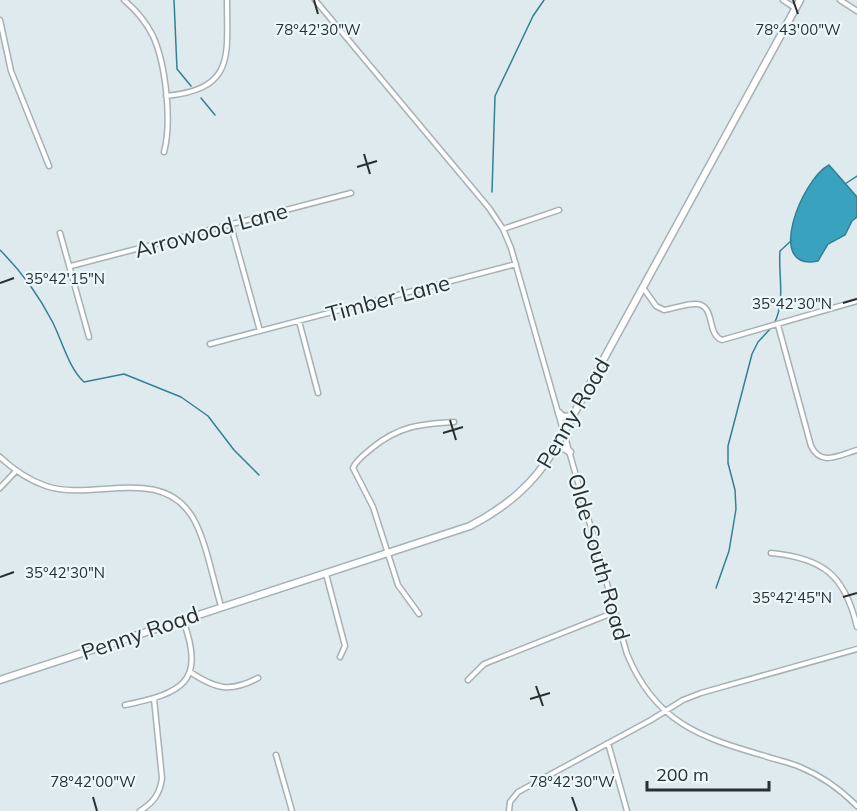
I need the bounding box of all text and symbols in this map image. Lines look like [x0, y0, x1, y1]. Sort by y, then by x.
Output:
text: 78°42'30"W [275, 20, 361, 39]
text: 78°43'00"W [755, 20, 841, 39]
street label: Arrowood Lane [131, 196, 291, 264]
street label: Timber Lane [323, 268, 453, 328]
text: 35°42'15"N [25, 269, 105, 288]
text: 35°42'30"N [752, 294, 832, 313]
street label: Penny Road [530, 353, 616, 473]
street label: Olde South Road [562, 470, 636, 644]
text: 35°42'30"N [25, 563, 105, 582]
text: 35°42'45"N [752, 588, 832, 607]
street label: Penny Road [77, 600, 203, 666]
scale bar [647, 754, 768, 792]
text: 200 m [656, 763, 709, 786]
text: 78°42'00"W [50, 772, 136, 791]
text: 78°42'30"W [529, 772, 615, 791]

